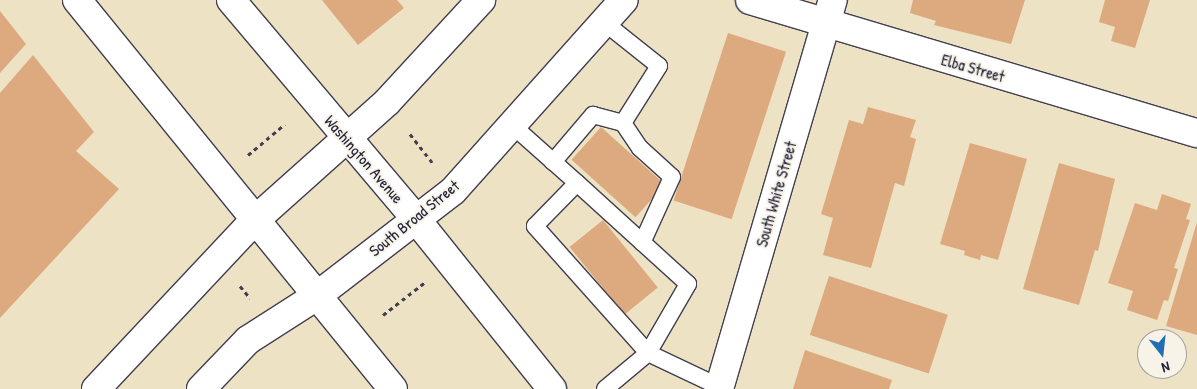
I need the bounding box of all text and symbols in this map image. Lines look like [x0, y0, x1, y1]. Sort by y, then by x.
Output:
street label: Elba Street [939, 50, 1007, 86]
street label: Washington Avenue [321, 111, 407, 207]
street label: South White Street [752, 139, 800, 249]
street label: South Broad Street [365, 176, 463, 260]
north arrow [1137, 329, 1187, 379]
text: N [1160, 358, 1172, 378]

